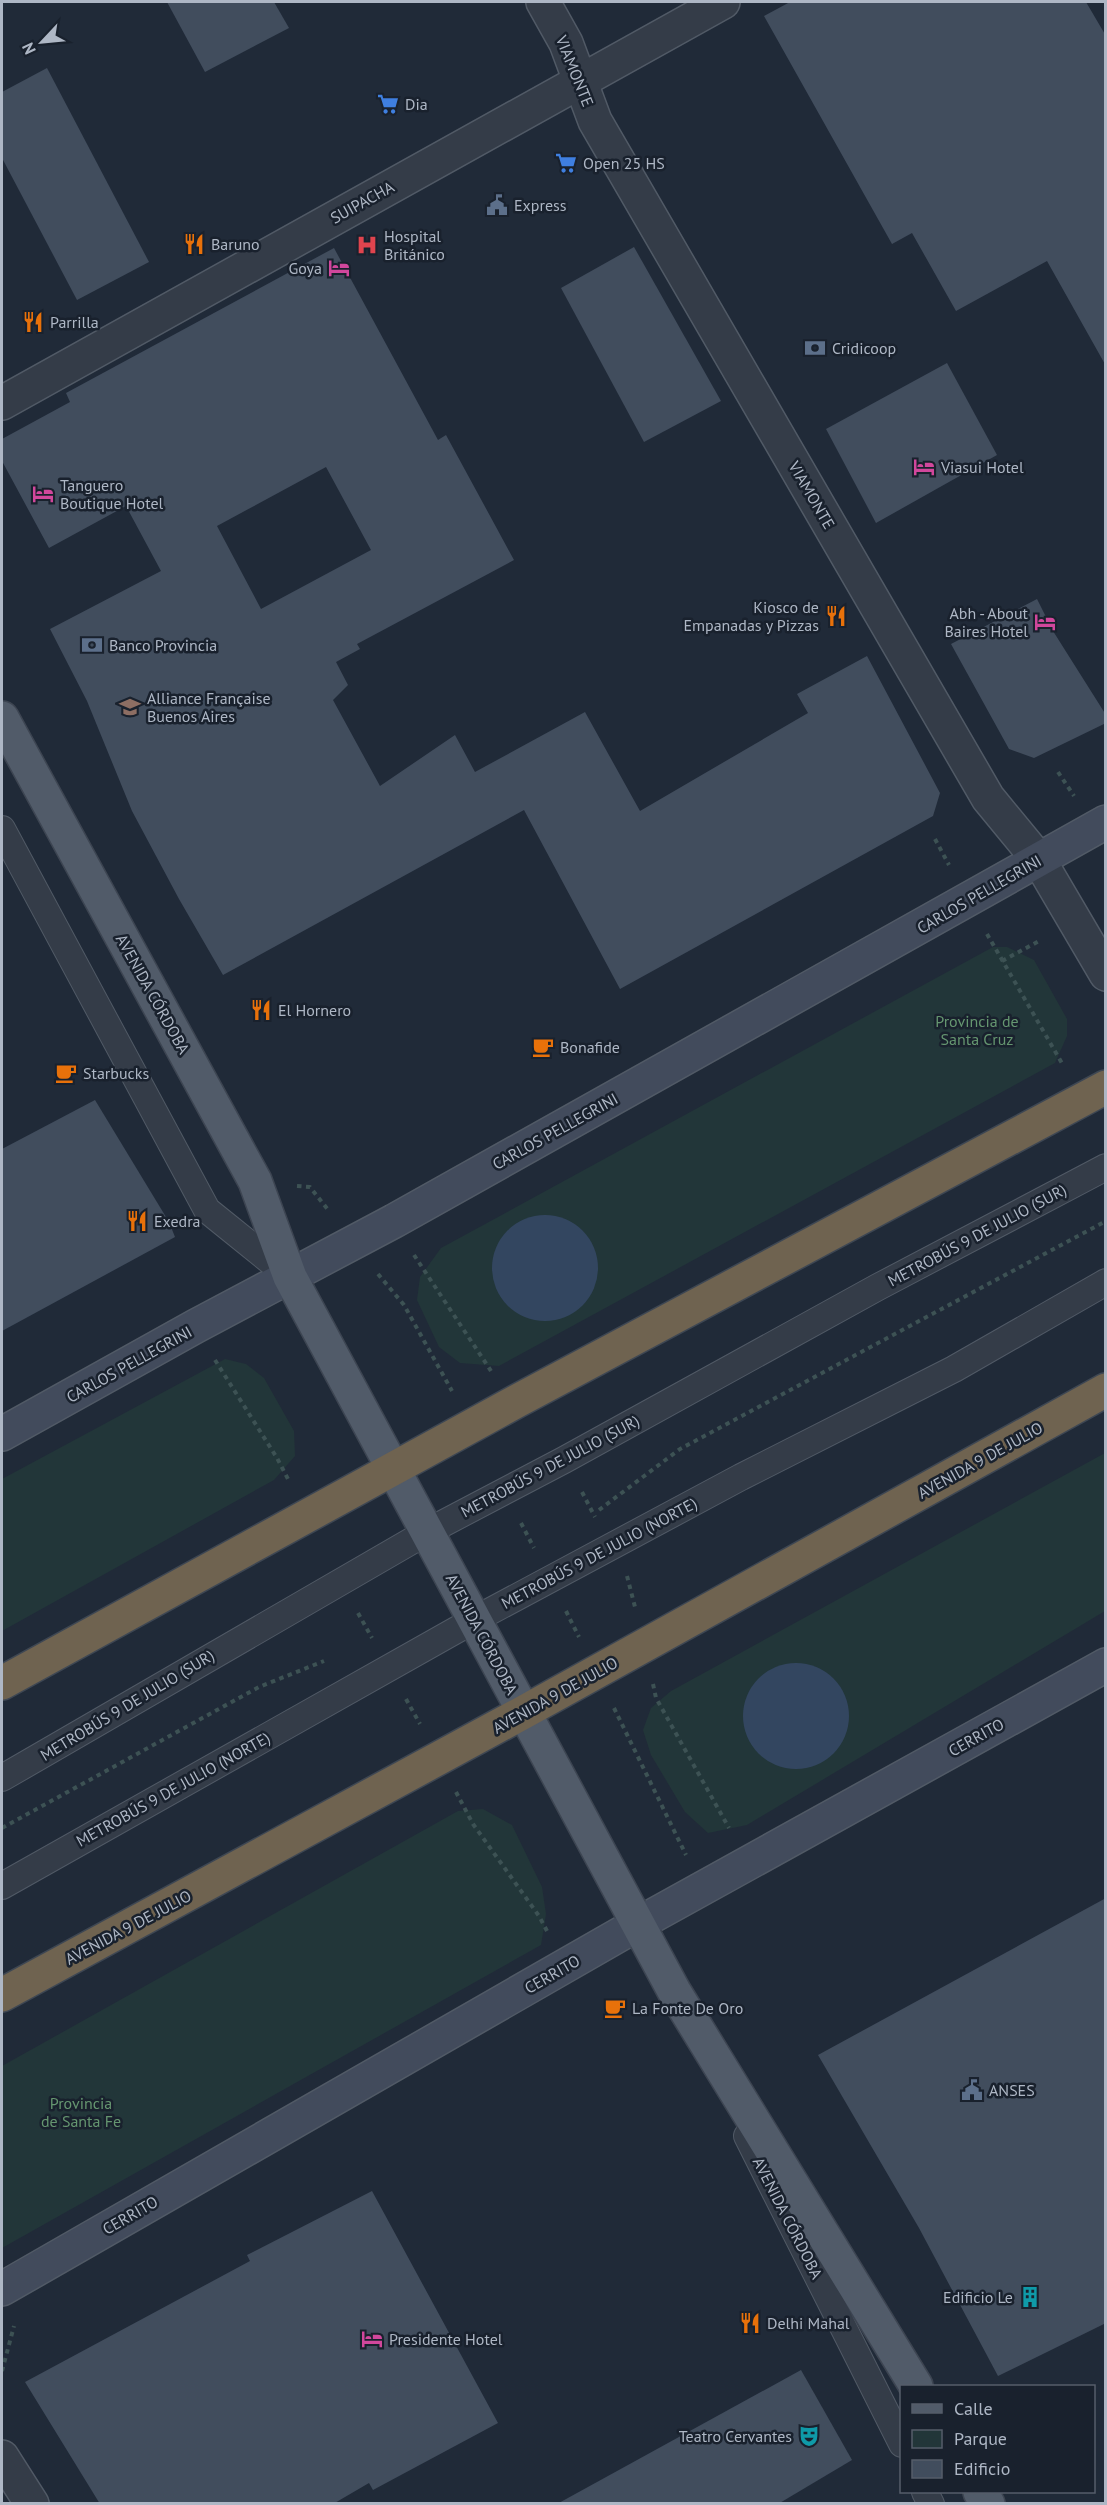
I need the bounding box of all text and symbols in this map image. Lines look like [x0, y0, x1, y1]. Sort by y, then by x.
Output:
north arrow [12, 12, 72, 72]
street label: VIAMONTE [551, 32, 598, 109]
text: N [17, 39, 40, 58]
supermarket icon: Dia [376, 92, 400, 116]
place label: Dia [405, 94, 428, 114]
supermarket icon: Open 25 HS [554, 151, 578, 175]
place label: Open 25 HS [583, 153, 665, 173]
street label: SUIPACHA [327, 176, 398, 228]
public building icon: Express [485, 193, 509, 217]
place label: Express [514, 195, 567, 215]
place label: Hospital Británico [384, 226, 445, 264]
restaurant icon: Baruno [182, 232, 206, 256]
hospital icon: Hospital Británico [355, 233, 379, 257]
place label: Baruno [211, 234, 260, 254]
hotel icon: Goya [327, 256, 351, 280]
place label: Goya [288, 258, 322, 278]
restaurant icon: Parrilla [21, 310, 45, 334]
place label: Parrilla [50, 312, 99, 332]
bank icon: Cridicoop [803, 336, 827, 360]
place label: Cridicoop [832, 338, 896, 358]
hotel icon: Viasui Hotel [912, 455, 936, 479]
street label: VIAMONTE [784, 457, 839, 532]
place label: Viasui Hotel [940, 457, 1024, 477]
place label: Tanguero Boutique Hotel [60, 475, 164, 513]
hotel icon: Tanguero Boutique Hotel [31, 482, 55, 506]
place label: Kiosco de Empanadas y Pizzas [683, 597, 819, 635]
place label: Abh - About Baires Hotel [944, 603, 1029, 641]
restaurant icon: Kiosco de Empanadas y Pizzas [824, 604, 848, 628]
hotel icon: Abh - About Baires Hotel [1033, 610, 1057, 634]
bank icon: Banco Provincia [80, 633, 104, 657]
place label: Banco Provincia [109, 635, 217, 655]
place label: Alliance Française Buenos Aires [147, 688, 271, 726]
school or university icon: Alliance Française Buenos Aires [118, 695, 142, 719]
street label: CARLOS PELLEGRINI [913, 850, 1045, 938]
street label: AVENIDA CÓRDOBA [112, 931, 195, 1058]
restaurant icon: El Hornero [249, 998, 273, 1022]
place label: El Hornero [278, 1000, 351, 1020]
park label: Provincia de Santa Cruz [935, 1011, 1019, 1049]
cafe icon: Bonafide [531, 1035, 555, 1059]
place label: Bonafide [560, 1037, 620, 1057]
cafe icon: Starbucks [54, 1061, 78, 1085]
place label: Starbucks [83, 1063, 149, 1083]
street label: CARLOS PELLEGRINI [489, 1088, 621, 1174]
street label: METROBÚS 9 DE JULIO (SUR) [884, 1179, 1070, 1291]
restaurant icon: Exedra [125, 1209, 149, 1233]
place label: Exedra [154, 1211, 201, 1231]
street label: CARLOS PELLEGRINI [63, 1321, 195, 1407]
street label: METROBÚS 9 DE JULIO (SUR) [457, 1410, 643, 1522]
street label: AVENIDA 9 DE JULIO [914, 1417, 1046, 1503]
street label: METROBÚS 9 DE JULIO (NORTE) [498, 1493, 700, 1613]
street label: AVENIDA CÓRDOBA [442, 1570, 523, 1698]
street label: METROBÚS 9 DE JULIO (SUR) [36, 1645, 218, 1765]
street label: AVENIDA 9 DE JULIO [489, 1652, 621, 1738]
street label: CERRITO [945, 1714, 1007, 1760]
street label: METROBÚS 9 DE JULIO (NORTE) [73, 1727, 273, 1851]
street label: AVENIDA 9 DE JULIO [61, 1885, 195, 1969]
street label: CERRITO [521, 1950, 583, 1998]
cafe icon: La Fonte De Oro [603, 1996, 627, 2020]
place label: La Fonte De Oro [632, 1998, 743, 2018]
public building icon: ANSES [960, 2078, 984, 2102]
place label: ANSES [989, 2080, 1035, 2100]
park label: Provincia de Santa Fe [41, 2093, 121, 2131]
street label: AVENIDA CÓRDOBA [749, 2154, 828, 2283]
street label: CERRITO [99, 2191, 161, 2239]
building icon: Edificio Le [1018, 2285, 1042, 2309]
place label: Edificio Le [943, 2287, 1013, 2307]
restaurant icon: Delhi Mahal [738, 2311, 762, 2335]
place label: Delhi Mahal [767, 2313, 850, 2333]
hotel icon: Presidente Hotel [360, 2327, 384, 2351]
place label: Presidente Hotel [389, 2329, 503, 2349]
legend [900, 2385, 1095, 2493]
text: Calle [954, 2397, 993, 2420]
theatre icon: Teatro Cervantes [797, 2424, 821, 2448]
place label: Teatro Cervantes [679, 2426, 792, 2446]
text: Parque [954, 2427, 1007, 2450]
text: Edificio [954, 2457, 1010, 2480]

